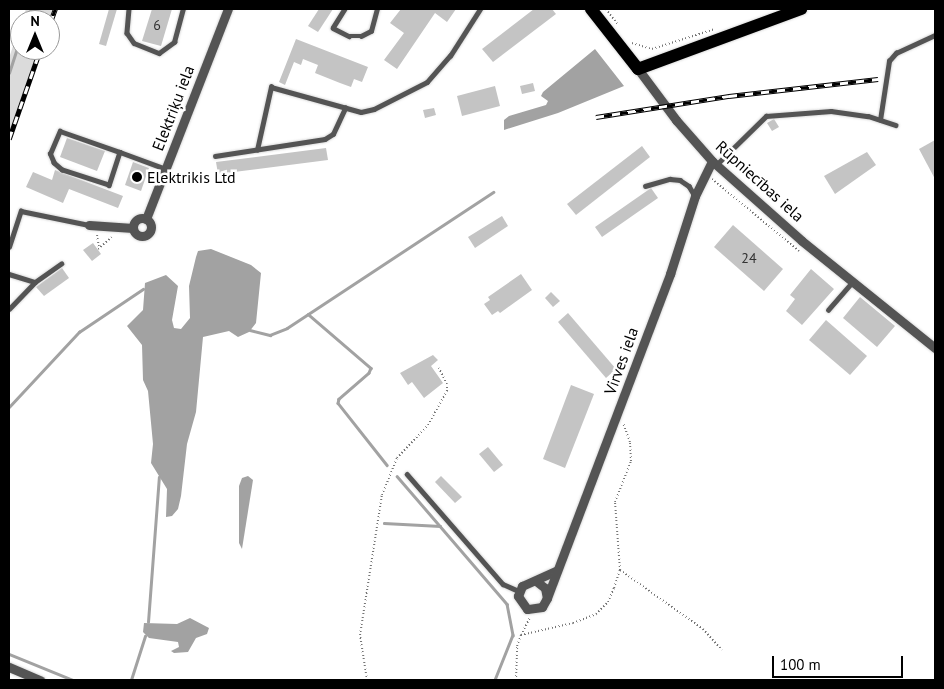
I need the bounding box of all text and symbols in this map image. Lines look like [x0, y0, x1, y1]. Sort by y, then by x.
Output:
north arrow [10, 10, 60, 60]
text: N [30, 12, 40, 30]
house number: 6 [153, 17, 161, 33]
street label: Elektriķu iela [148, 63, 198, 153]
street label: Rūpniecības iela [712, 136, 808, 226]
place label: Elektrikis Ltd [147, 167, 236, 187]
marker: Elektrikis Ltd [131, 171, 143, 183]
house number: 24 [741, 250, 757, 266]
street label: Virves iela [600, 325, 642, 397]
scale bar [774, 646, 905, 678]
text: 100 m [780, 655, 821, 674]

